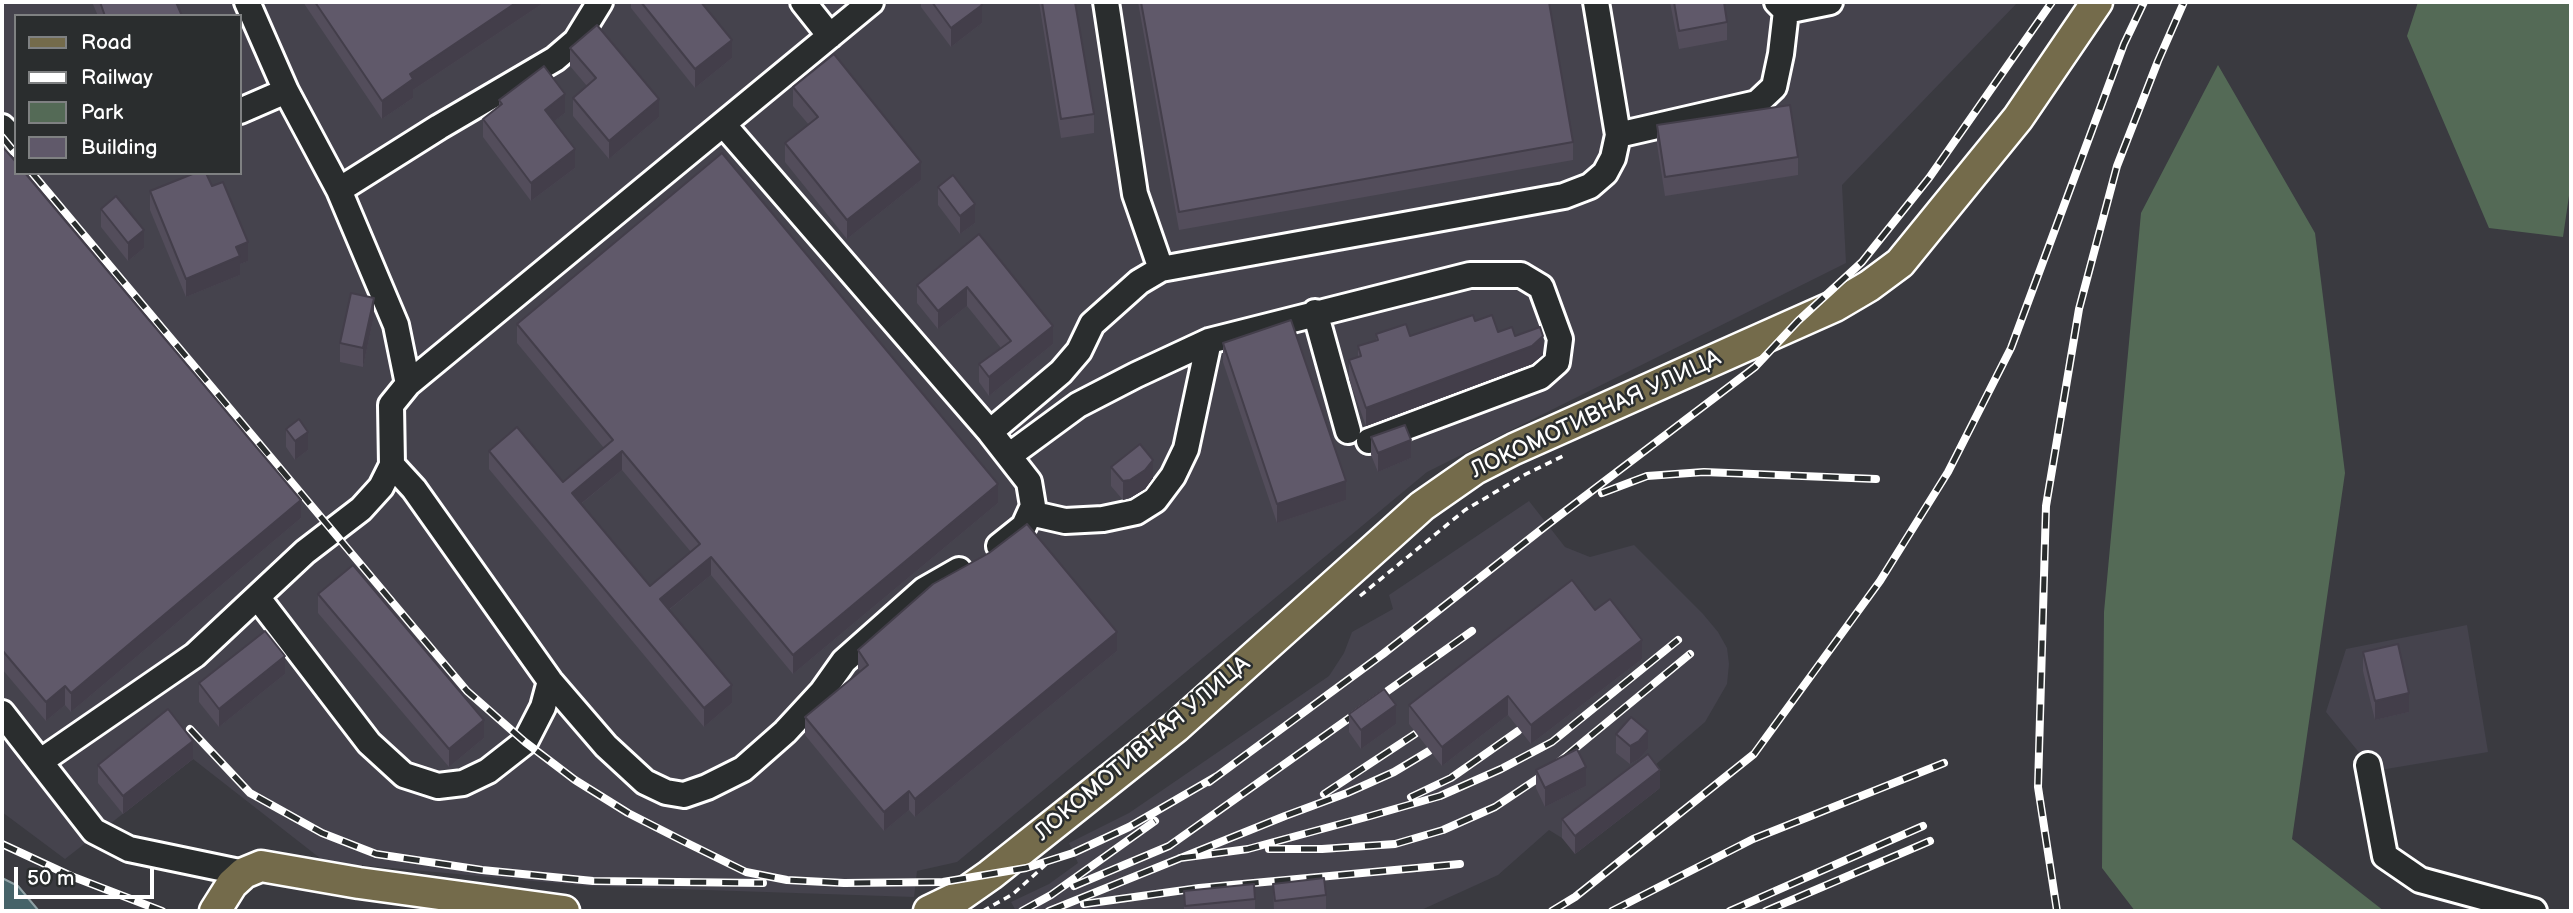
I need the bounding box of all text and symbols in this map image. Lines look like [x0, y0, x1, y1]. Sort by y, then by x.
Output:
legend [14, 14, 242, 175]
text: Road [81, 30, 132, 55]
text: Railway [81, 65, 153, 90]
text: Park [81, 100, 123, 125]
text: Building [81, 135, 157, 160]
street label: ЛОКОМОТИВНАЯ УЛИЦА [1467, 345, 1725, 485]
street label: ЛОКОМОТИВНАЯ УЛИЦА [1030, 651, 1256, 847]
scale bar [18, 853, 158, 897]
text: 50 m [27, 866, 74, 891]

